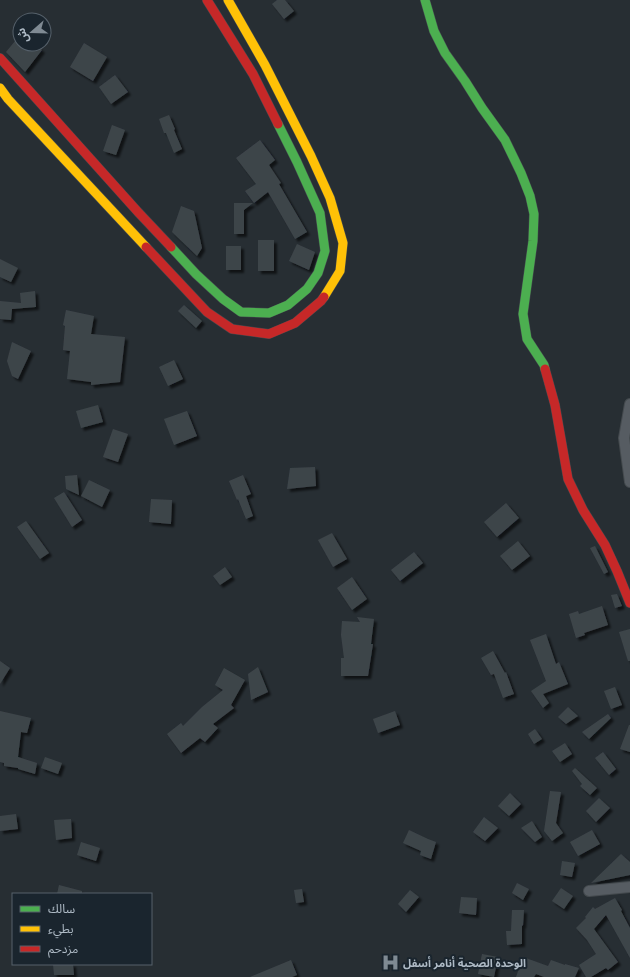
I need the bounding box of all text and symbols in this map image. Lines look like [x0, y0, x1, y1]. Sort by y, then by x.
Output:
north arrow [12, 12, 52, 52]
text: ش [14, 26, 32, 45]
legend [12, 893, 152, 965]
text: سالك [48, 902, 75, 916]
text: بطيء [48, 922, 74, 939]
text: مزدحم [48, 942, 78, 958]
hospital icon: الوحدة الصحية أنامر أسفل [380, 953, 400, 973]
place label: الوحدة الصحية أنامر أسفل [403, 956, 526, 970]

